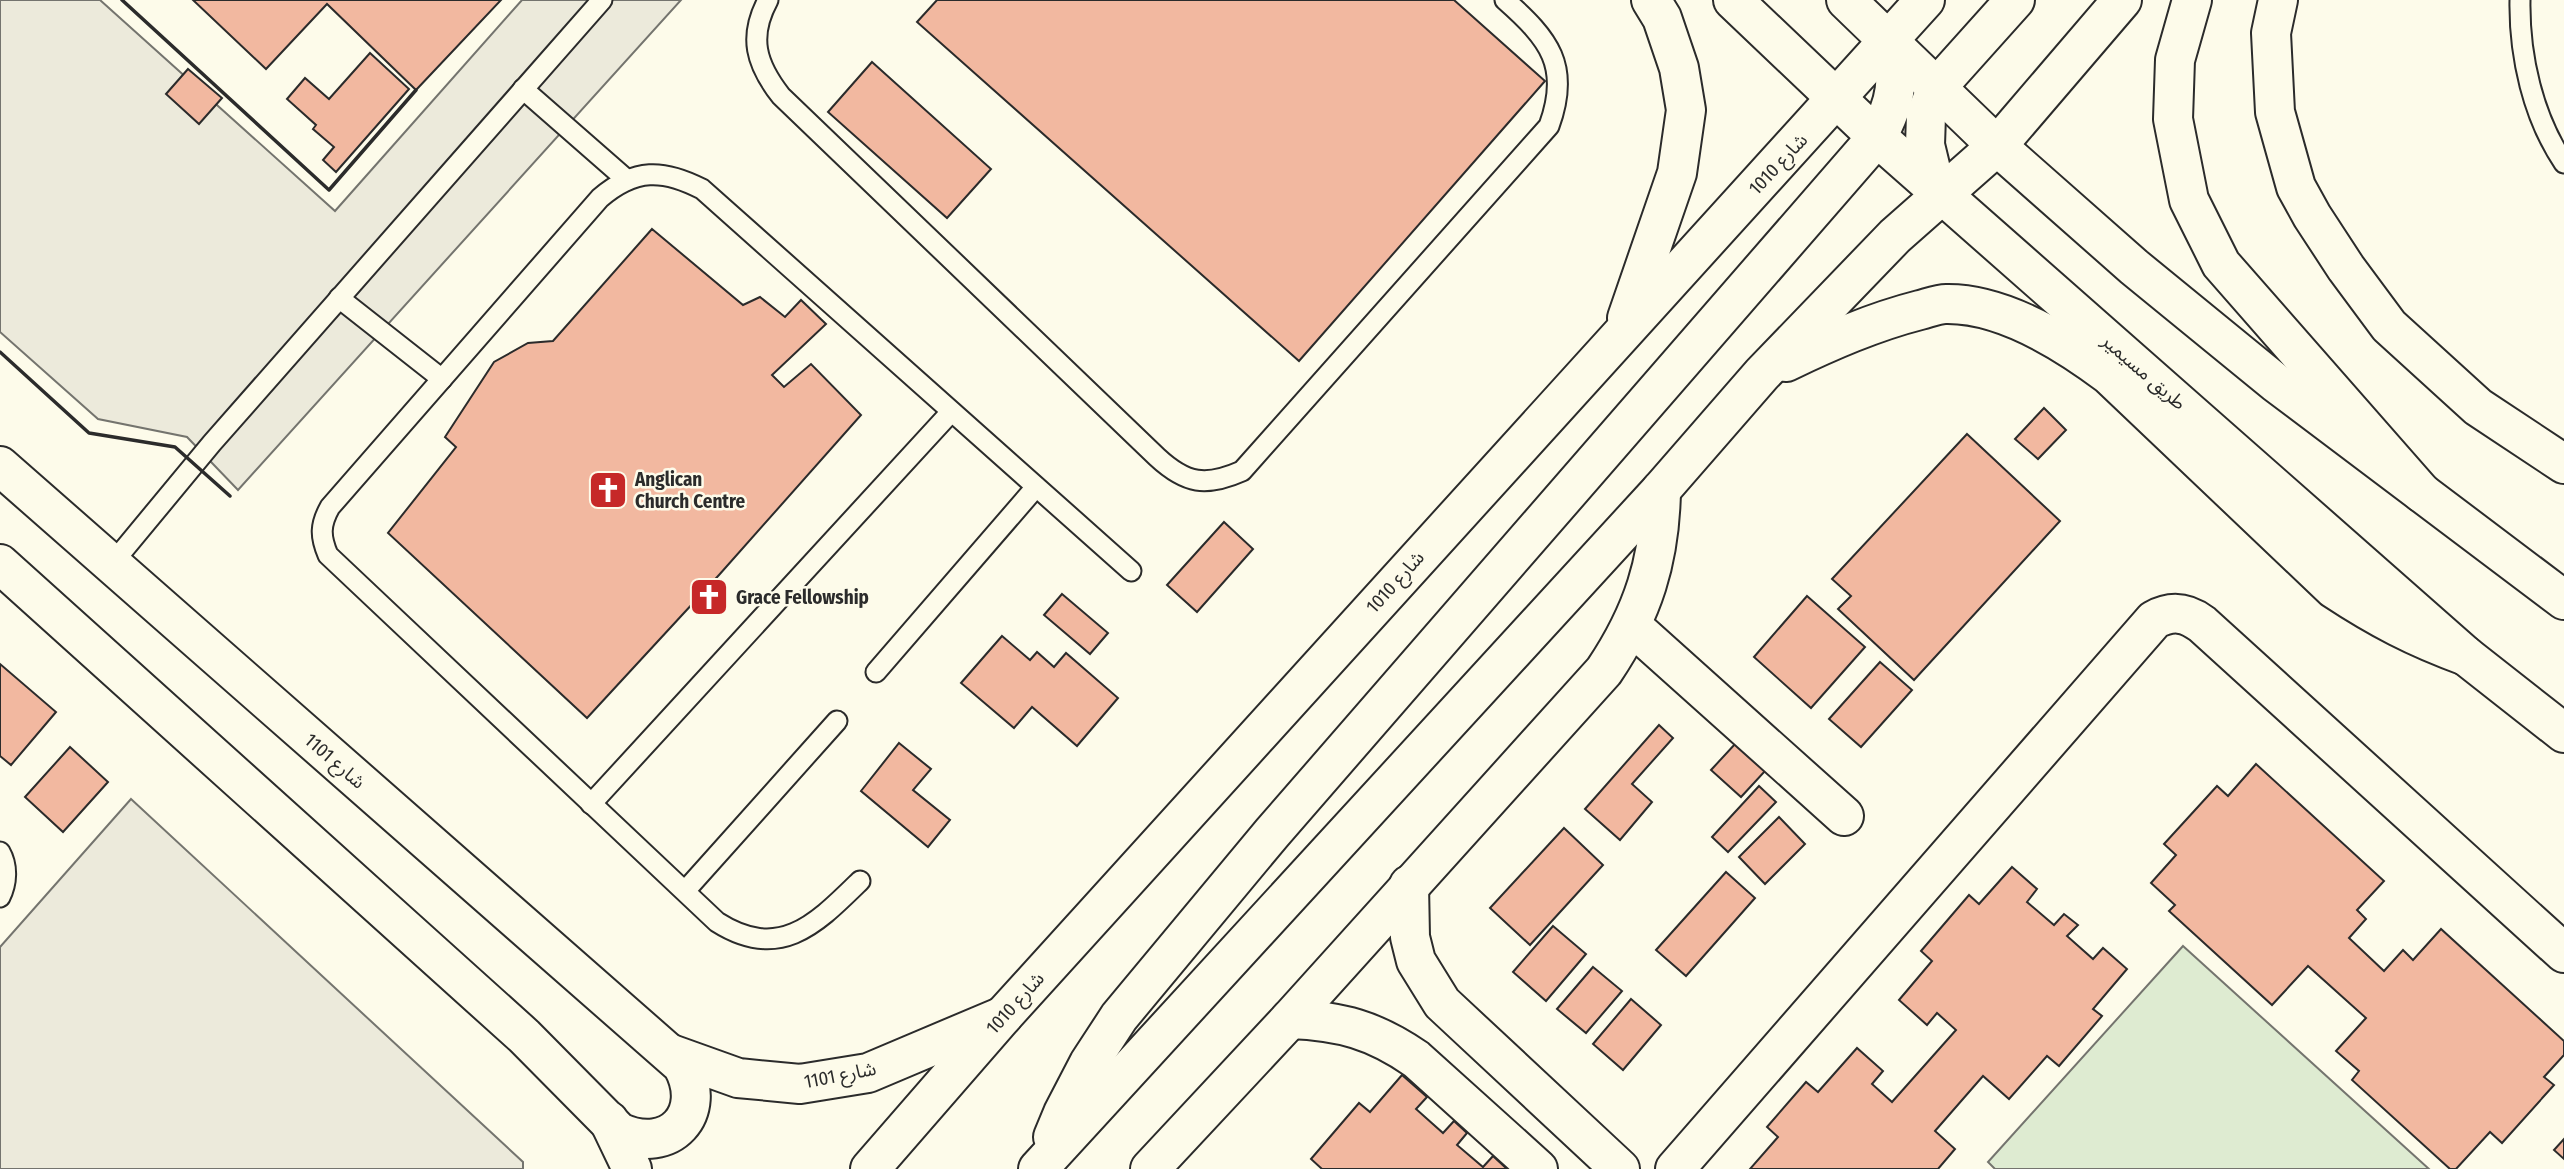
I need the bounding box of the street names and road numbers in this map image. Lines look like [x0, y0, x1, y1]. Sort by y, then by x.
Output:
street label: شارع 1010 [1744, 128, 1814, 201]
street label: طريق مسيمير [2096, 329, 2191, 415]
street label: شارع 1010 [1361, 546, 1430, 619]
street label: شارع 1101 [299, 728, 370, 795]
street label: شارع 1010 [981, 967, 1050, 1040]
street label: شارع 1101 [802, 1057, 878, 1095]

